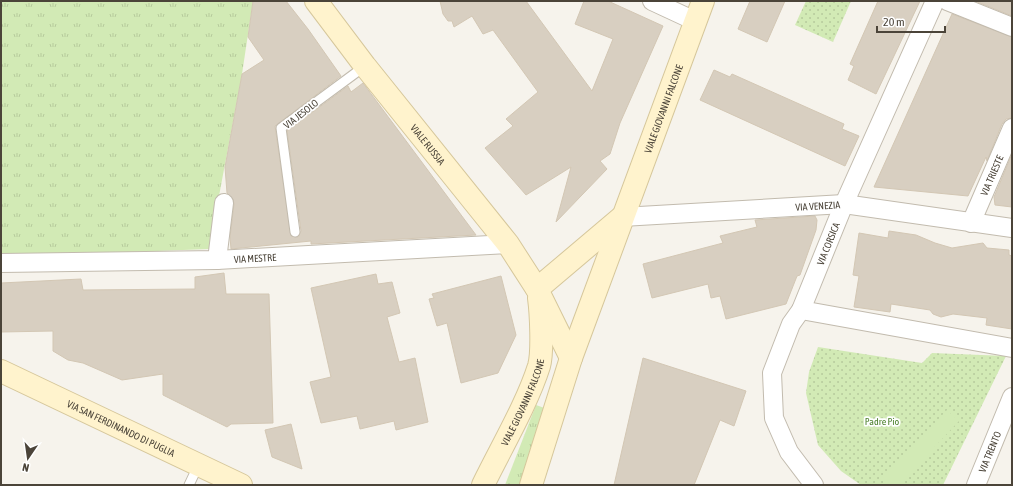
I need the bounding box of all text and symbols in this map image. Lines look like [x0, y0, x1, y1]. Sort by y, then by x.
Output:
scale bar [877, 8, 945, 34]
text: 20 m [883, 15, 905, 29]
street label: VIALE GIOVANNI FALCONE [642, 62, 685, 154]
street label: VIA JESOLO [282, 97, 321, 131]
street label: VIALE RUSSIA [408, 122, 448, 167]
street label: VIA TRIESTE [978, 153, 1005, 197]
street label: VIA VENEZIA [795, 199, 841, 212]
street label: VIA CORSICA [814, 221, 842, 267]
street label: VIA MESTRE [233, 251, 277, 265]
street label: VIALE GIOVANNI FALCONE [499, 358, 546, 447]
street label: VIA SAN FERDINANDO DI PUGLIA [65, 398, 177, 458]
park label: Padre Pio [865, 416, 900, 427]
street label: VIA TRENTO [976, 429, 1003, 474]
north arrow [8, 438, 48, 478]
text: N [21, 461, 30, 474]

